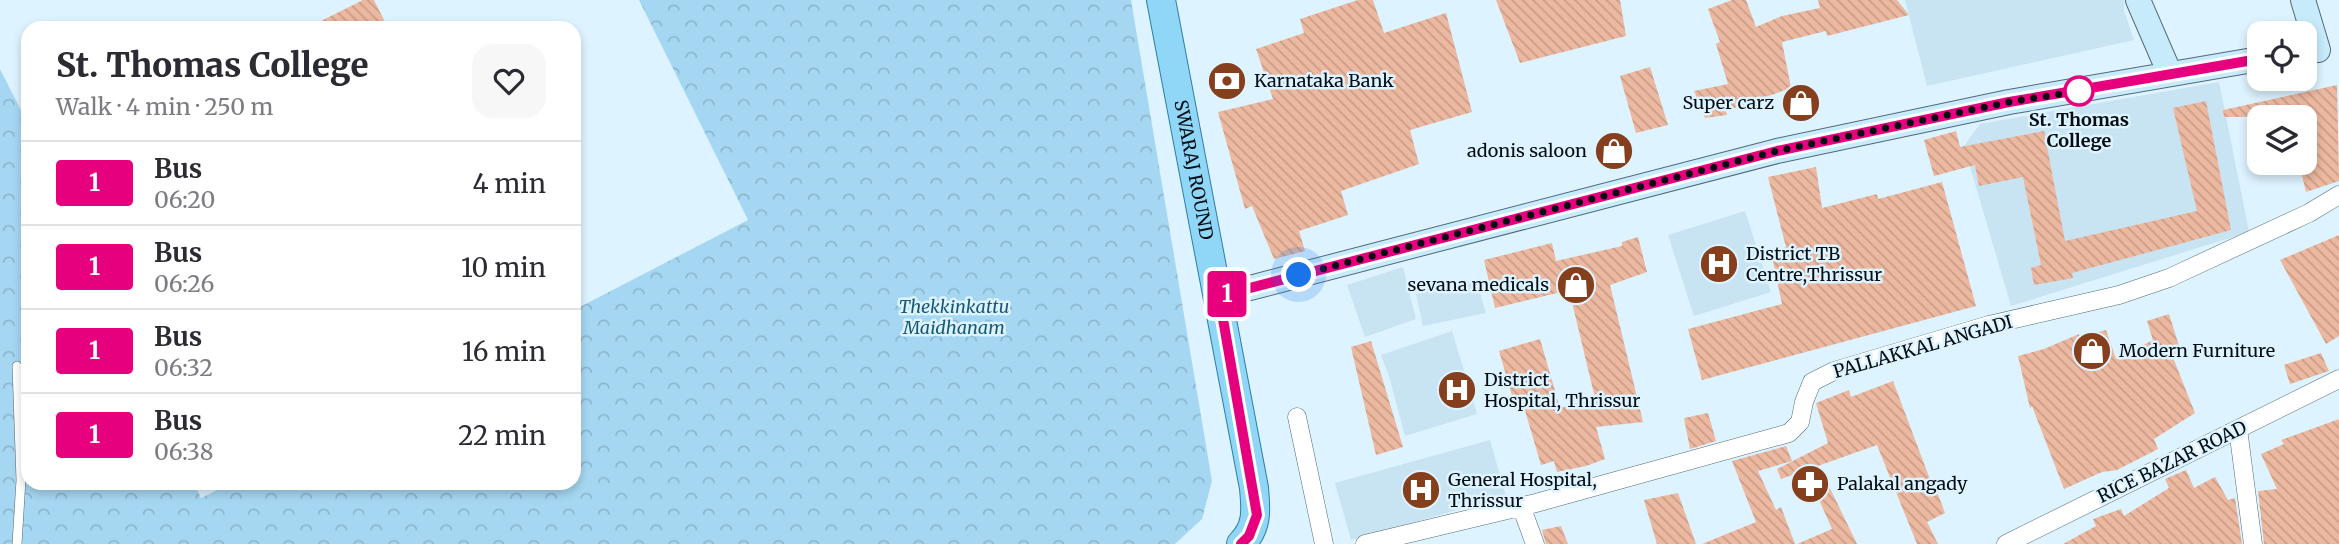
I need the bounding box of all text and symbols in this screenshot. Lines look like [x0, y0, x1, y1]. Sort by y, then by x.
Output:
map controls [2247, 21, 2317, 175]
button: locate [2247, 21, 2317, 91]
button: heart [472, 44, 546, 118]
text: St. Thomas College [56, 45, 369, 86]
bank icon: Karnataka Bank [1206, 60, 1248, 102]
place label: Karnataka Bank [1254, 69, 1394, 92]
marker: St. Thomas College [2064, 76, 2094, 106]
shop icon: Super carz [1780, 82, 1822, 124]
place label: Super carz [1683, 91, 1774, 114]
text: Walk · 4 min · 250 m [56, 92, 273, 121]
street label: SWARAJ ROUND [1169, 98, 1218, 242]
button: layers [2247, 105, 2317, 175]
place label: St. Thomas College [2029, 108, 2129, 152]
shop icon: adonis saloon [1593, 130, 1635, 172]
place label: adonis saloon [1467, 139, 1587, 162]
text: Bus [154, 152, 202, 185]
text: 1 [89, 167, 100, 198]
text: 4 min [472, 167, 546, 200]
text: 06:20 [154, 185, 215, 214]
text: Bus [154, 236, 202, 269]
place label: District TB Centre,Thrissur [1746, 242, 1882, 286]
hospital icon: District TB Centre,Thrissur [1698, 243, 1740, 285]
text: 1 [89, 251, 100, 282]
text: 10 min [461, 251, 546, 284]
your location [1281, 257, 1316, 292]
shop icon: sevana medicals [1555, 264, 1597, 306]
text: 06:26 [154, 269, 214, 298]
line badge: 1 [1204, 271, 1250, 317]
place label: sevana medicals [1408, 273, 1549, 296]
text: 1 [1221, 278, 1233, 309]
park label: Thekkinkattu Maidhanam [899, 295, 1009, 339]
street label: PALLAKKAL ANGADI [1831, 310, 2015, 383]
text: Bus [154, 320, 202, 353]
shop icon: Modern Furniture [2071, 330, 2113, 372]
text: 1 [89, 335, 100, 366]
text: 16 min [462, 335, 546, 368]
place label: Modern Furniture [2119, 339, 2275, 362]
text: 06:32 [154, 353, 213, 382]
place label: District Hospital, Thrissur [1484, 368, 1640, 412]
hospital icon: District Hospital, Thrissur [1436, 369, 1478, 411]
text: Bus [154, 404, 202, 437]
street label: RICE BAZAR ROAD [2093, 415, 2250, 508]
text: 1 [89, 419, 100, 450]
text: 22 min [458, 419, 546, 452]
text: 06:38 [154, 437, 213, 466]
pharmacy icon: Palakal angady [1789, 463, 1831, 505]
place label: General Hospital, Thrissur [1448, 468, 1597, 512]
hospital icon: General Hospital, Thrissur [1400, 469, 1442, 511]
place label: Palakal angady [1837, 472, 1968, 495]

